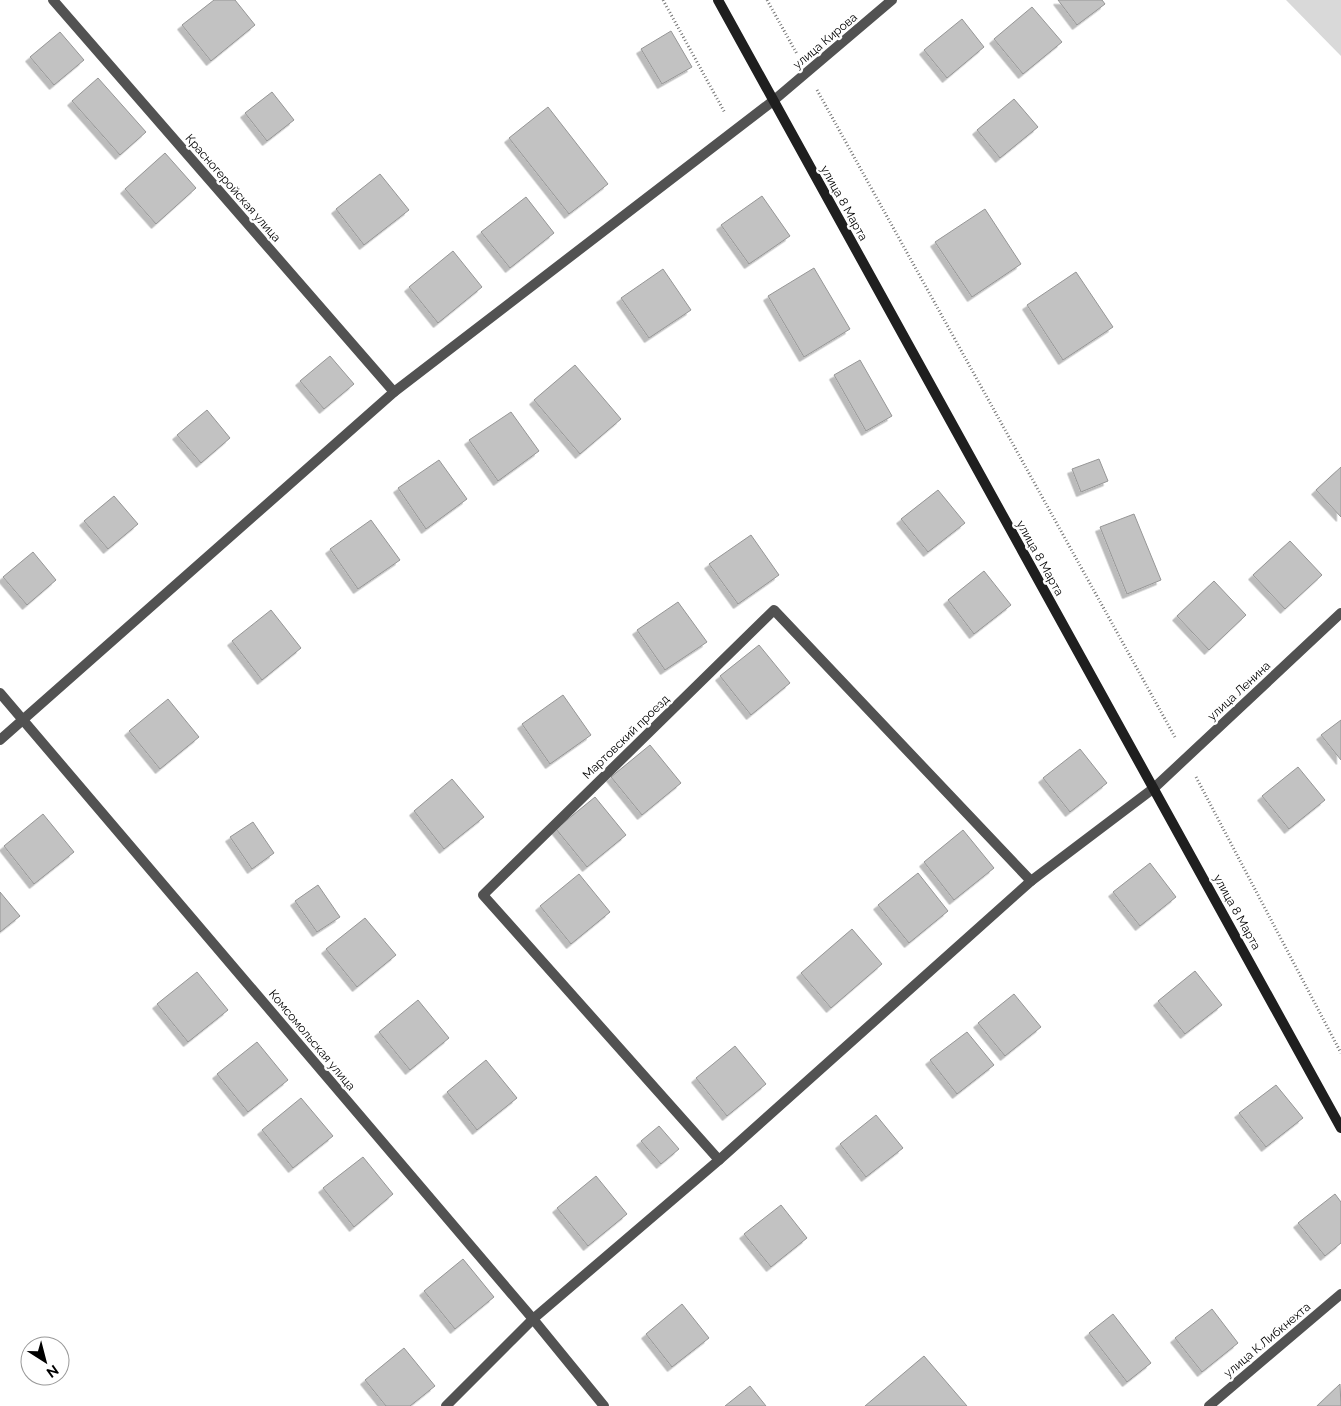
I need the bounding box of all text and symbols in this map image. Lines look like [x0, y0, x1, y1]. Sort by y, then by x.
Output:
street label: улица Кирова [790, 10, 860, 72]
street label: Красногеройская улица [182, 131, 284, 245]
street label: улица 8 Марта [818, 163, 870, 243]
street label: улица 8 Марта [1014, 518, 1066, 598]
street label: улица Ленина [1205, 658, 1273, 724]
street label: Мартовский проезд [580, 692, 672, 782]
street label: улица 8 Марта [1211, 872, 1263, 952]
street label: Комсомольская улица [266, 987, 358, 1093]
street label: улица К.Либкнехта [1221, 1300, 1313, 1380]
north arrow [20, 1336, 70, 1386]
text: N [44, 1362, 62, 1381]

